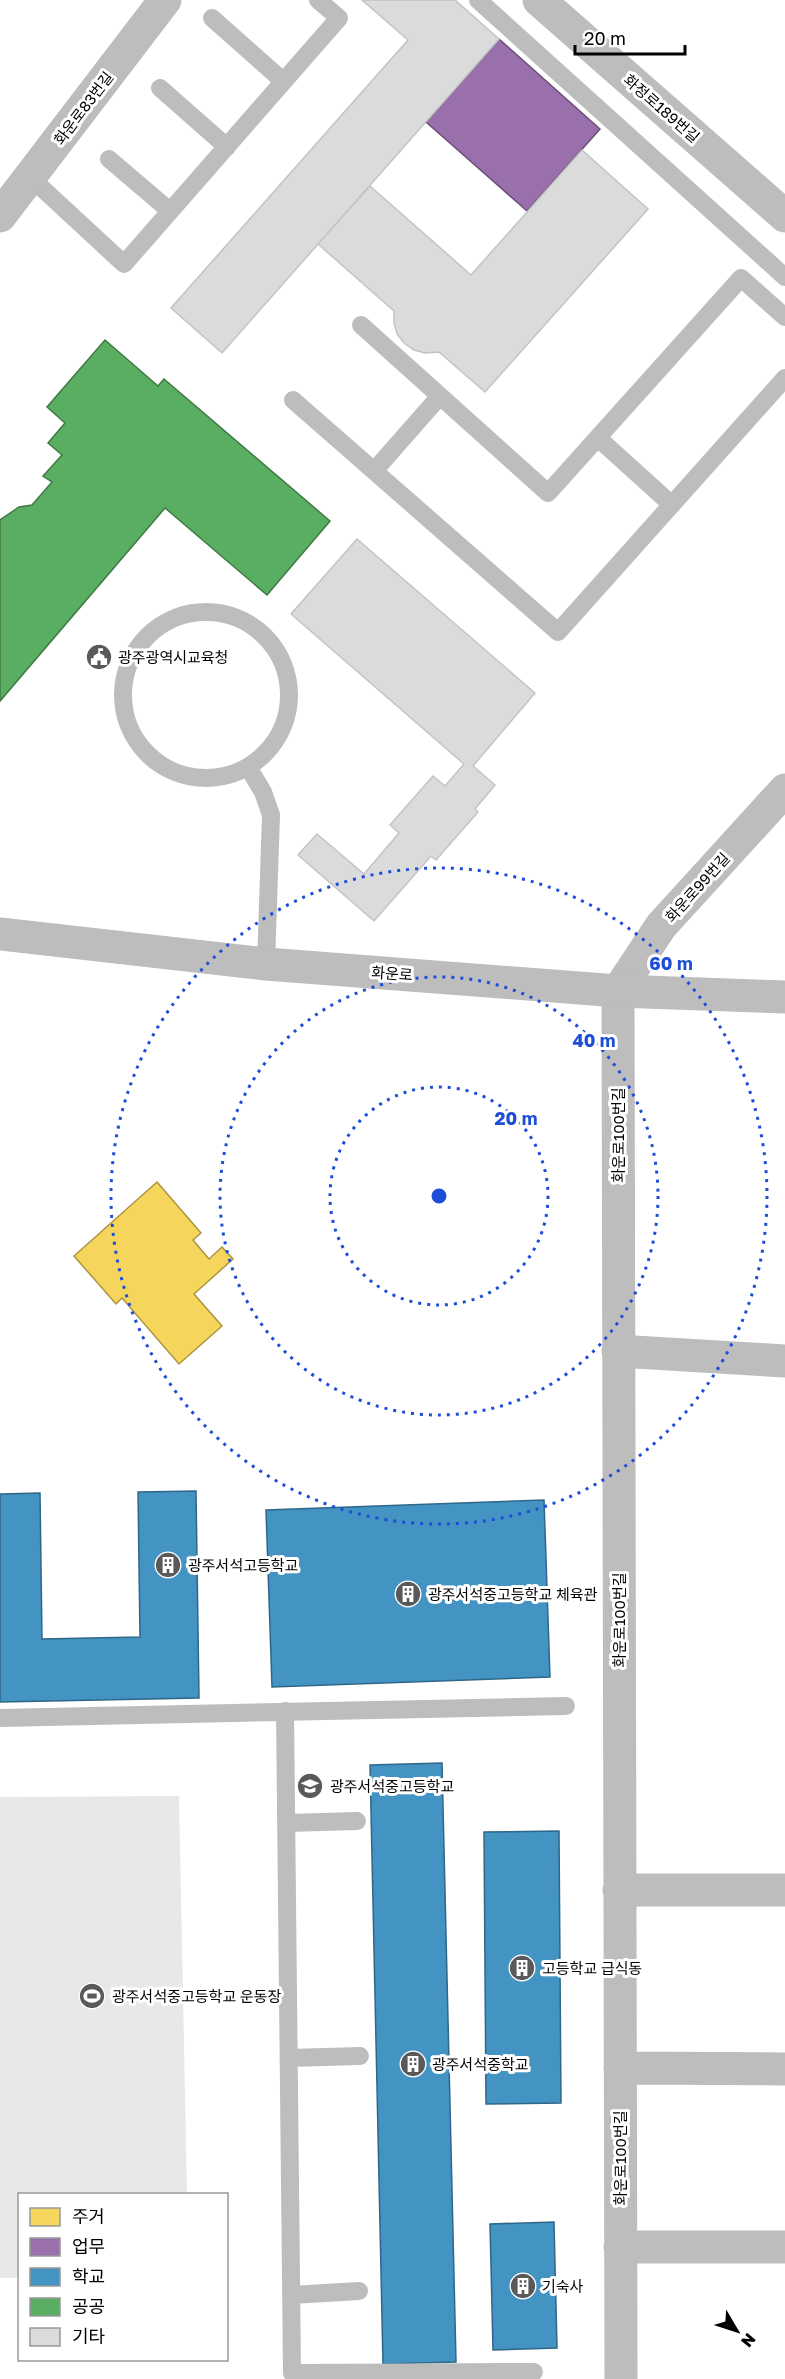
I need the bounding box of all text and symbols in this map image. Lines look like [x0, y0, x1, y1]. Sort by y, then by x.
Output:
scale bar [575, 18, 684, 56]
text: 20 m [584, 27, 626, 49]
street label: 화운로83번길 [50, 68, 116, 148]
street label: 화정로189번길 [620, 70, 704, 146]
public building icon: 광주광역시교육청 [84, 642, 114, 672]
place label: 광주광역시교육청 [118, 648, 228, 666]
street label: 화운로99번길 [661, 849, 733, 925]
text: 60 m [649, 952, 693, 974]
street label: 화운로 [371, 963, 413, 983]
text: 40 m [572, 1029, 616, 1051]
street label: 화운로100번길 [609, 1088, 627, 1182]
text: 20 m [495, 1107, 537, 1129]
centre of rings [429, 1186, 449, 1206]
building icon: 광주서석고등학교 [153, 1550, 183, 1580]
place label: 광주서석고등학교 [188, 1556, 298, 1574]
street label: 화운로100번길 [610, 1573, 628, 1667]
building icon: 광주서석중고등학교 체육관 [393, 1579, 423, 1609]
place label: 광주서석중고등학교 체육관 [428, 1585, 598, 1603]
school or university icon: 광주서석중고등학교 [295, 1771, 325, 1801]
place label: 광주서석중고등학교 [330, 1777, 454, 1795]
building icon: 고등학교 급식동 [507, 1953, 537, 1983]
place label: 고등학교 급식동 [542, 1959, 642, 1977]
sports icon: 광주서석중고등학교 운동장 [77, 1981, 107, 2011]
place label: 광주서석중고등학교 운동장 [112, 1987, 282, 2005]
building icon: 광주서석중학교 [398, 2049, 428, 2079]
place label: 광주서석중학교 [432, 2055, 529, 2073]
street label: 화운로100번길 [611, 2111, 629, 2205]
legend [18, 2193, 228, 2361]
text: 주거 [72, 2205, 105, 2227]
text: 업무 [72, 2235, 105, 2257]
text: 학교 [72, 2265, 105, 2287]
building icon: 기숙사 [508, 2271, 538, 2301]
place label: 기숙사 [542, 2277, 584, 2295]
text: 공공 [72, 2295, 105, 2317]
north arrow [707, 2301, 767, 2361]
text: 기타 [72, 2325, 106, 2347]
text: N [737, 2329, 760, 2351]

